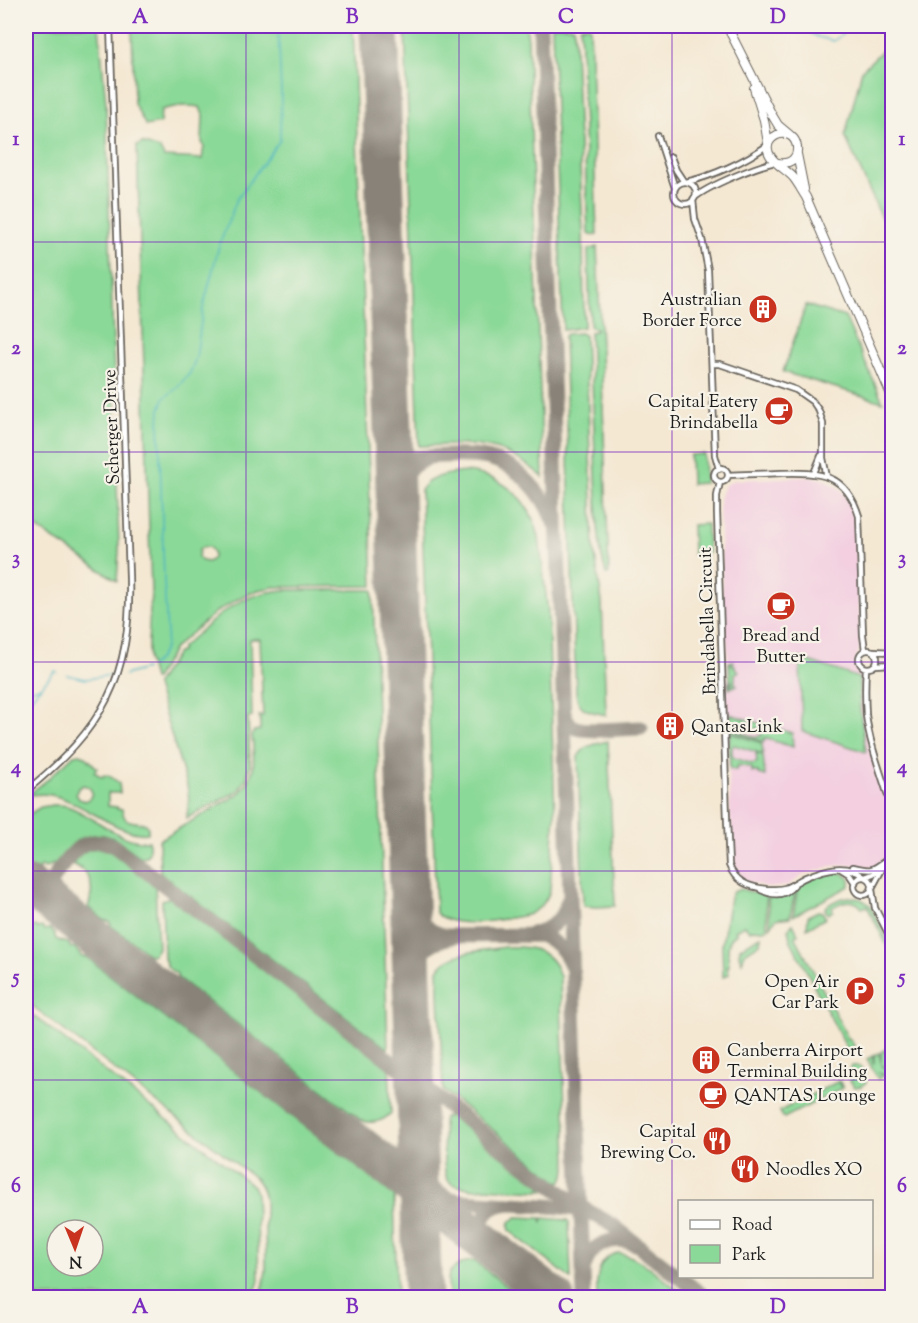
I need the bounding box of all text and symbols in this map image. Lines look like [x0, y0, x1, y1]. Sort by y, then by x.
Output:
text: A [132, 4, 149, 33]
text: B [346, 4, 359, 33]
text: C [558, 4, 574, 33]
text: D [770, 4, 786, 33]
text: 1 [13, 126, 20, 155]
text: 1 [899, 126, 906, 155]
place label: Australian Border Force [642, 288, 742, 335]
building icon: Australian Border Force [747, 293, 779, 325]
text: 2 [11, 335, 21, 364]
text: 2 [897, 335, 907, 364]
street label: Scherger Drive [98, 369, 128, 485]
place label: Capital Eatery Brindabella [648, 390, 758, 437]
cafe icon: Capital Eatery Brindabella [763, 395, 795, 427]
text: 3 [12, 545, 20, 574]
text: 3 [898, 545, 906, 574]
street label: Brindabella Circuit [693, 547, 725, 695]
cafe icon: Bread and Butter [765, 590, 797, 622]
place label: Bread and Butter [742, 624, 820, 671]
building icon: QantasLink [654, 710, 686, 742]
place label: QantasLink [691, 715, 783, 741]
text: 4 [10, 754, 21, 783]
text: 4 [896, 754, 907, 783]
text: 5 [11, 964, 20, 993]
text: 5 [897, 964, 906, 993]
place label: Open Air Car Park [764, 970, 839, 1017]
parking icon: Open Air Car Park [844, 975, 876, 1007]
place label: Canberra Airport Terminal Building [727, 1039, 867, 1086]
building icon: Canberra Airport Terminal Building [690, 1044, 722, 1076]
cafe icon: QANTAS Lounge [697, 1079, 729, 1111]
place label: QANTAS Lounge [734, 1084, 876, 1110]
place label: Capital Brewing Co. [600, 1120, 696, 1167]
restaurant icon: Capital Brewing Co. [701, 1125, 733, 1157]
restaurant icon: Noodles XO [729, 1153, 761, 1185]
place label: Noodles XO [766, 1158, 862, 1184]
text: 6 [11, 1173, 21, 1202]
text: 6 [897, 1173, 907, 1202]
legend [678, 1200, 873, 1278]
text: Road [732, 1213, 772, 1239]
north arrow [45, 1218, 105, 1278]
text: Park [732, 1243, 767, 1269]
text: N [68, 1249, 82, 1272]
text: A [132, 1294, 149, 1323]
text: B [346, 1294, 359, 1323]
text: C [558, 1294, 574, 1323]
text: D [770, 1294, 786, 1323]

